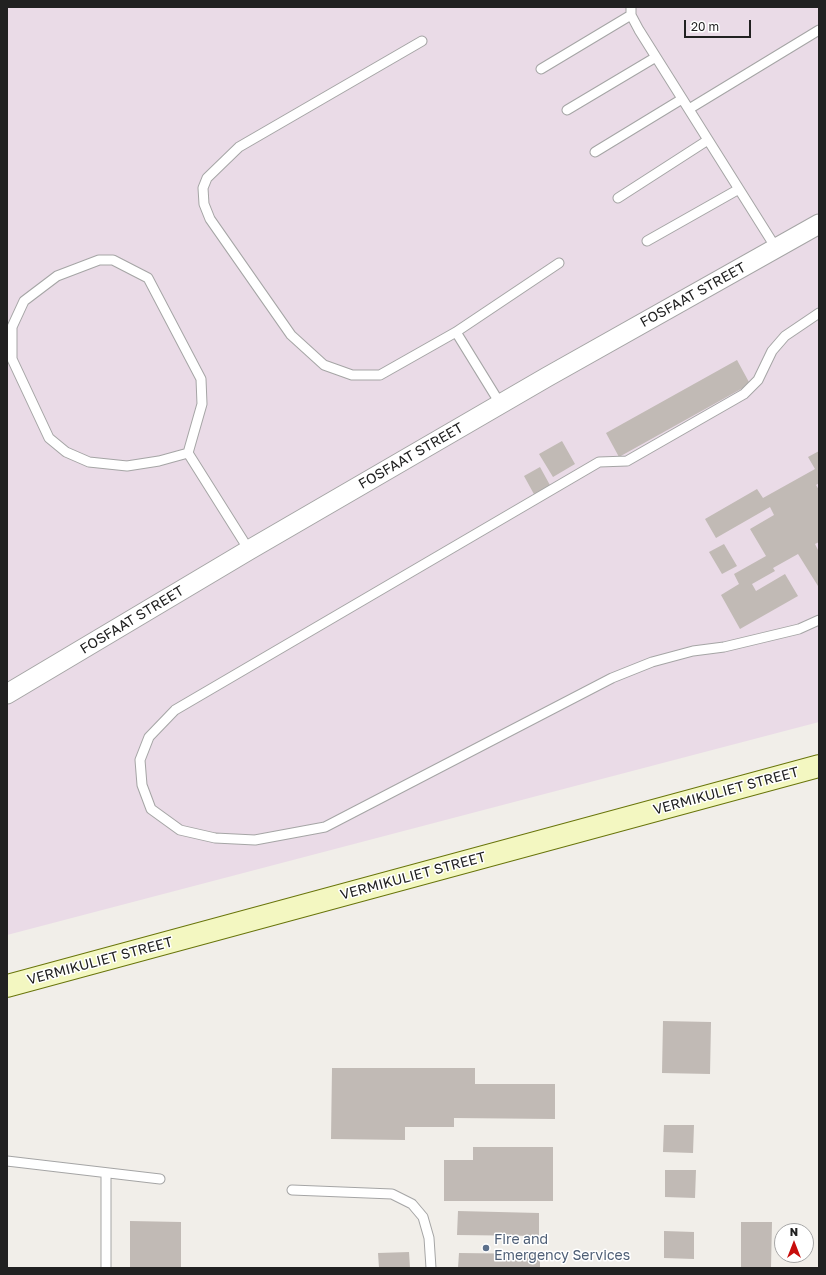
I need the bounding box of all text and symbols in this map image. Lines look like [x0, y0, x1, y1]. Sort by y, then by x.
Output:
scale bar [686, 12, 753, 38]
text: 20 m [691, 19, 719, 34]
street label: FOSFAAT STREET [637, 259, 749, 331]
street label: FOSFAAT STREET [356, 419, 466, 493]
street label: FOSFAAT STREET [77, 582, 187, 658]
street label: VERMIKULIET STREET [651, 763, 801, 819]
street label: VERMIKULIET STREET [338, 848, 488, 904]
street label: VERMIKULIET STREET [25, 933, 175, 989]
north arrow [774, 1223, 814, 1263]
text: N [790, 1225, 798, 1238]
place label: Fire and Emergency Services [494, 1232, 630, 1264]
marker: Fire and Emergency Services [481, 1243, 491, 1253]

